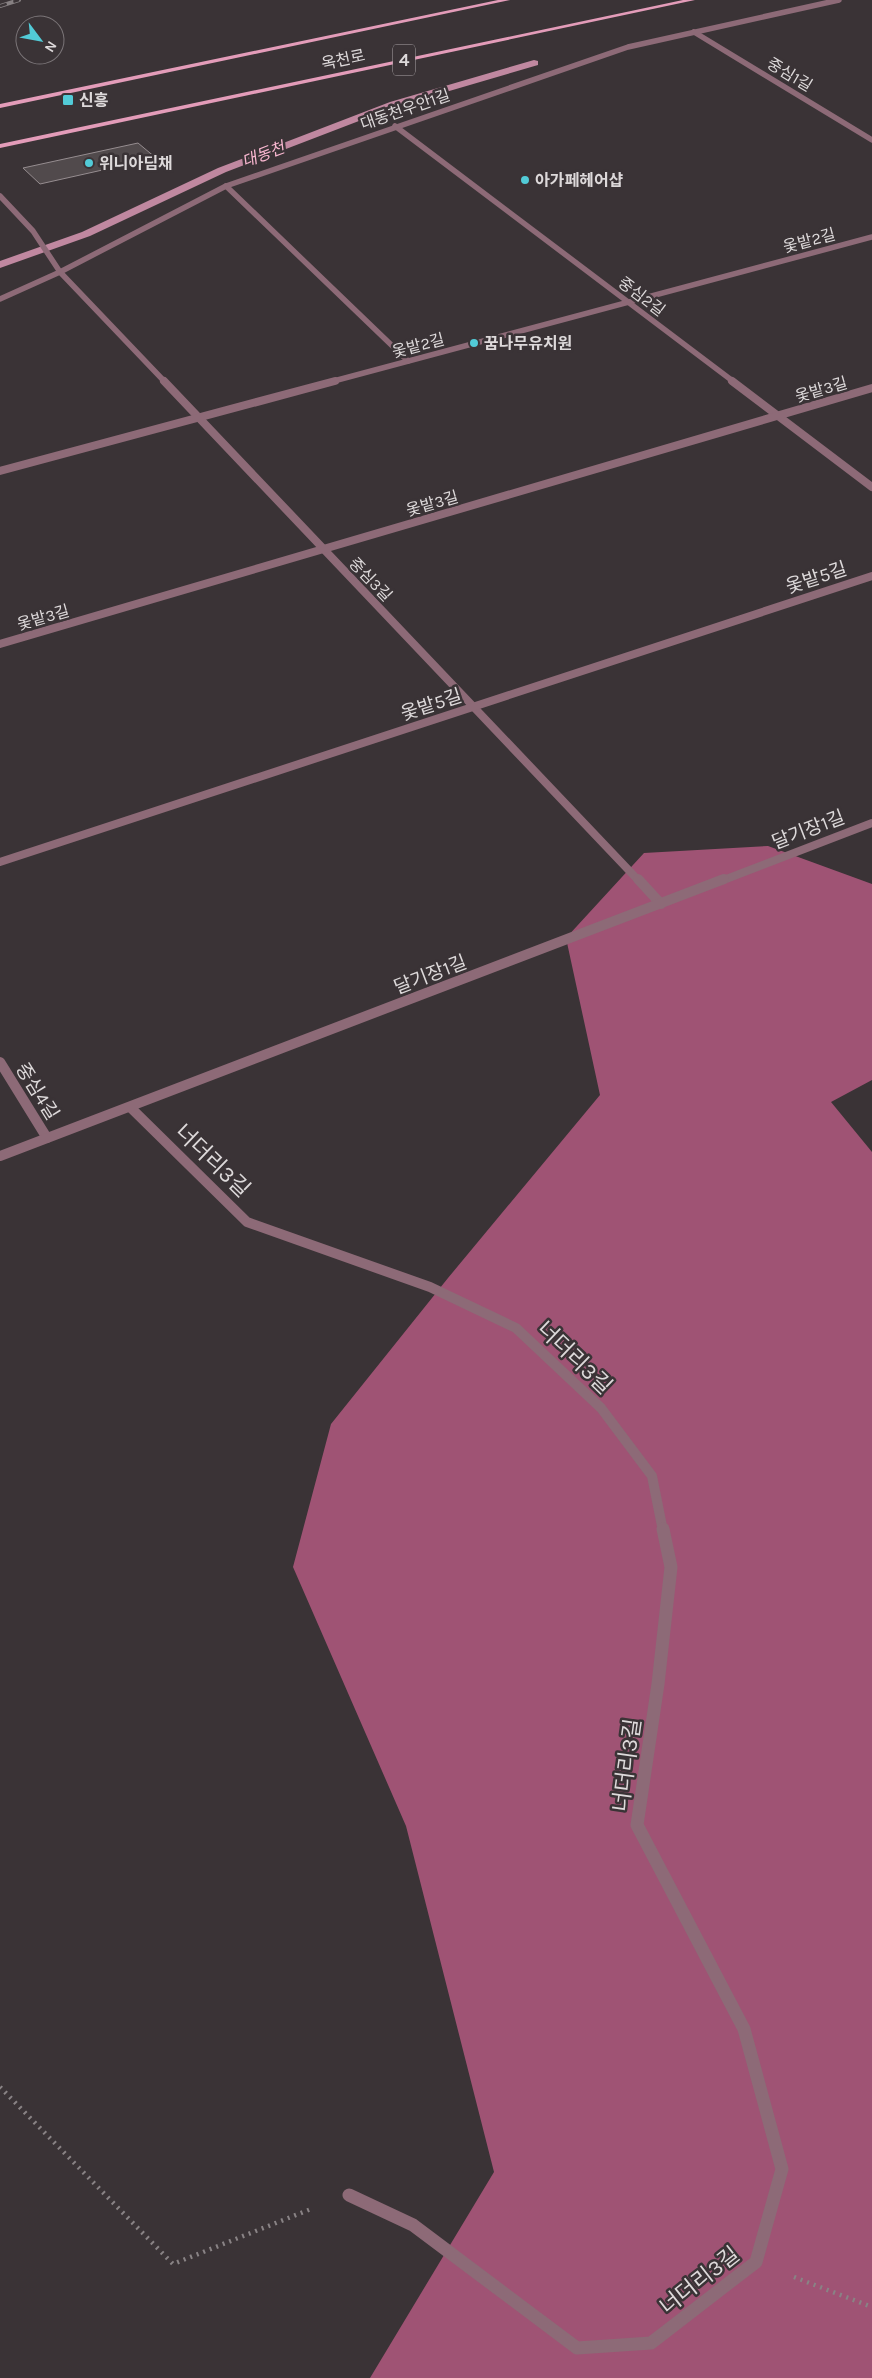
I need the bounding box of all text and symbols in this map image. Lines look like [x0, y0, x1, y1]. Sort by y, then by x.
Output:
north arrow [15, 15, 65, 65]
text: N [41, 38, 60, 55]
road number: 4 [393, 44, 415, 76]
street label: 옥천로 [320, 46, 367, 73]
street label: 중심1길 [764, 54, 816, 95]
street label: 대동천우안1길 [358, 85, 453, 134]
place label: 신흥 [79, 91, 109, 110]
marker: 신흥 [61, 93, 75, 107]
water label: 대동천 [239, 137, 289, 171]
place label: 위니아딤채 [99, 154, 173, 173]
marker: 위니아딤채 [83, 157, 95, 169]
place label: 아가페헤어샵 [535, 171, 624, 190]
marker: 아가페헤어샵 [519, 174, 531, 186]
street label: 옻밭2길 [781, 224, 837, 257]
street label: 중심2길 [615, 273, 669, 320]
street label: 옻밭2길 [390, 329, 446, 362]
place label: 꿈나무유치원 [484, 334, 572, 353]
marker: 꿈나무유치원 [468, 337, 480, 349]
street label: 옻밭3길 [793, 373, 850, 406]
street label: 옻밭3길 [404, 487, 461, 520]
street label: 중심3길 [345, 553, 396, 605]
street label: 옻밭5길 [783, 558, 850, 598]
street label: 옻밭3길 [15, 601, 72, 634]
street label: 옻밭5길 [398, 685, 465, 725]
street label: 달기장1길 [769, 806, 848, 854]
street label: 달기장1길 [391, 951, 470, 999]
street label: 중심4길 [11, 1059, 63, 1124]
street label: 너더리3길 [169, 1119, 255, 1203]
street label: 너더리3길 [531, 1316, 617, 1400]
street label: 너더리3길 [608, 1717, 646, 1813]
street label: 너더리3길 [655, 2242, 745, 2320]

